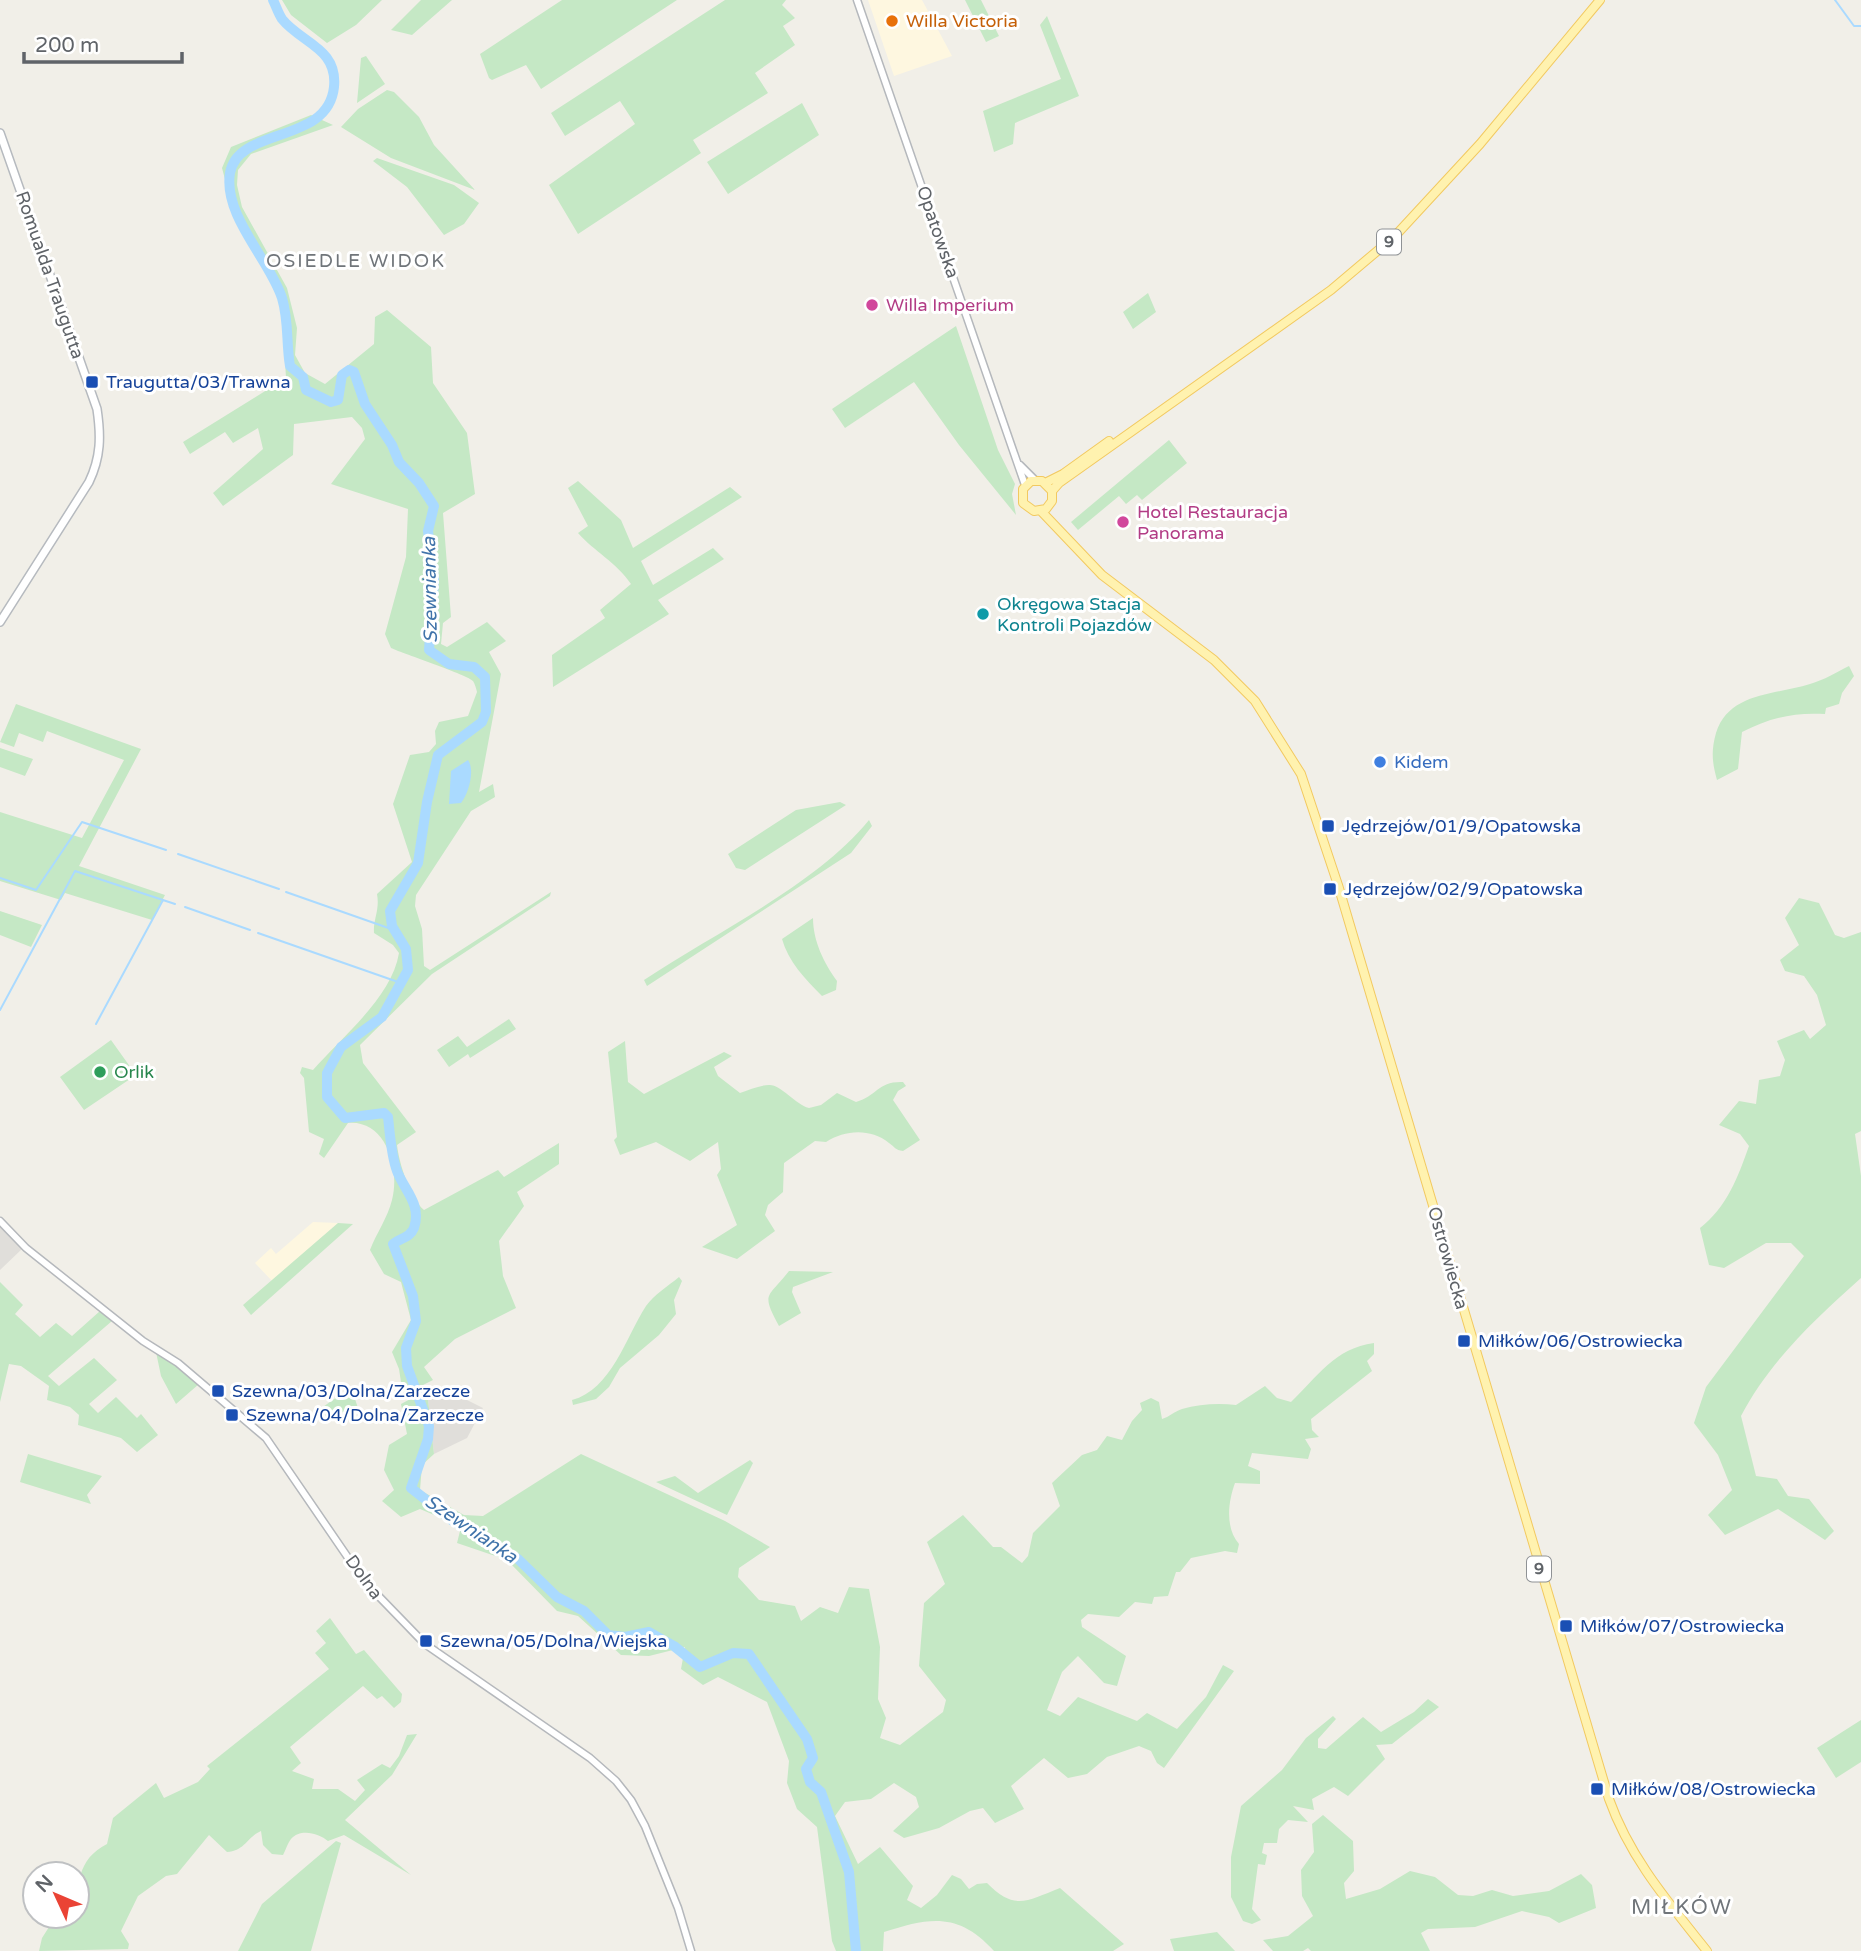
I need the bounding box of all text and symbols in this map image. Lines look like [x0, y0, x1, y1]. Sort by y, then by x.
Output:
place label: Willa Victoria [906, 10, 1018, 32]
marker: Willa Victoria [884, 13, 900, 29]
scale bar [24, 21, 182, 65]
text: 200 m [35, 33, 99, 58]
street label: Opatowska [912, 183, 964, 281]
street label: Romualda Traugutta [11, 188, 89, 362]
road number: 9 [1377, 230, 1401, 254]
district label: OSIEDLE WIDOK [266, 250, 446, 272]
place label: Willa Imperium [886, 294, 1014, 316]
marker: Willa Imperium [864, 297, 880, 313]
place label: Traugutta/03/Trawna [106, 371, 291, 393]
marker: Traugutta/03/Trawna [84, 374, 100, 390]
place label: Hotel Restauracja Panorama [1137, 501, 1288, 544]
marker: Hotel Restauracja Panorama [1115, 514, 1131, 530]
water label: Szewnianka [418, 535, 442, 643]
place label: Okręgowa Stacja Kontroli Pojazdów [997, 593, 1152, 636]
marker: Okręgowa Stacja Kontroli Pojazdów [975, 606, 991, 622]
place label: Kidem [1394, 751, 1449, 773]
marker: Kidem [1372, 754, 1388, 770]
place label: Jędrzejów/01/9/Opatowska [1342, 815, 1581, 837]
marker: Jędrzejów/01/9/Opatowska [1320, 818, 1336, 834]
place label: Jędrzejów/02/9/Opatowska [1344, 878, 1583, 900]
marker: Jędrzejów/02/9/Opatowska [1322, 881, 1338, 897]
place label: Orlik [114, 1061, 154, 1083]
marker: Orlik [92, 1064, 108, 1080]
street label: Ostrowiecka [1423, 1204, 1473, 1312]
place label: Miłków/06/Ostrowiecka [1478, 1330, 1683, 1352]
marker: Miłków/06/Ostrowiecka [1456, 1333, 1472, 1349]
place label: Szewna/03/Dolna/Zarzecze [232, 1380, 470, 1402]
marker: Szewna/03/Dolna/Zarzecze [210, 1383, 226, 1399]
place label: Szewna/04/Dolna/Zarzecze [246, 1404, 484, 1426]
marker: Szewna/04/Dolna/Zarzecze [224, 1407, 240, 1423]
water label: Szewnianka [421, 1490, 522, 1569]
street label: Dolna [340, 1550, 388, 1604]
road number: 9 [1527, 1556, 1551, 1582]
place label: Miłków/07/Ostrowiecka [1580, 1615, 1784, 1637]
marker: Miłków/07/Ostrowiecka [1558, 1618, 1574, 1634]
place label: Szewna/05/Dolna/Wiejska [440, 1630, 667, 1652]
marker: Szewna/05/Dolna/Wiejska [418, 1633, 434, 1649]
place label: Miłków/08/Ostrowiecka [1611, 1778, 1816, 1800]
marker: Miłków/08/Ostrowiecka [1589, 1781, 1605, 1797]
north arrow [21, 1860, 91, 1930]
text: N [31, 1871, 58, 1897]
district label: MIŁKÓW [1631, 1895, 1733, 1920]

